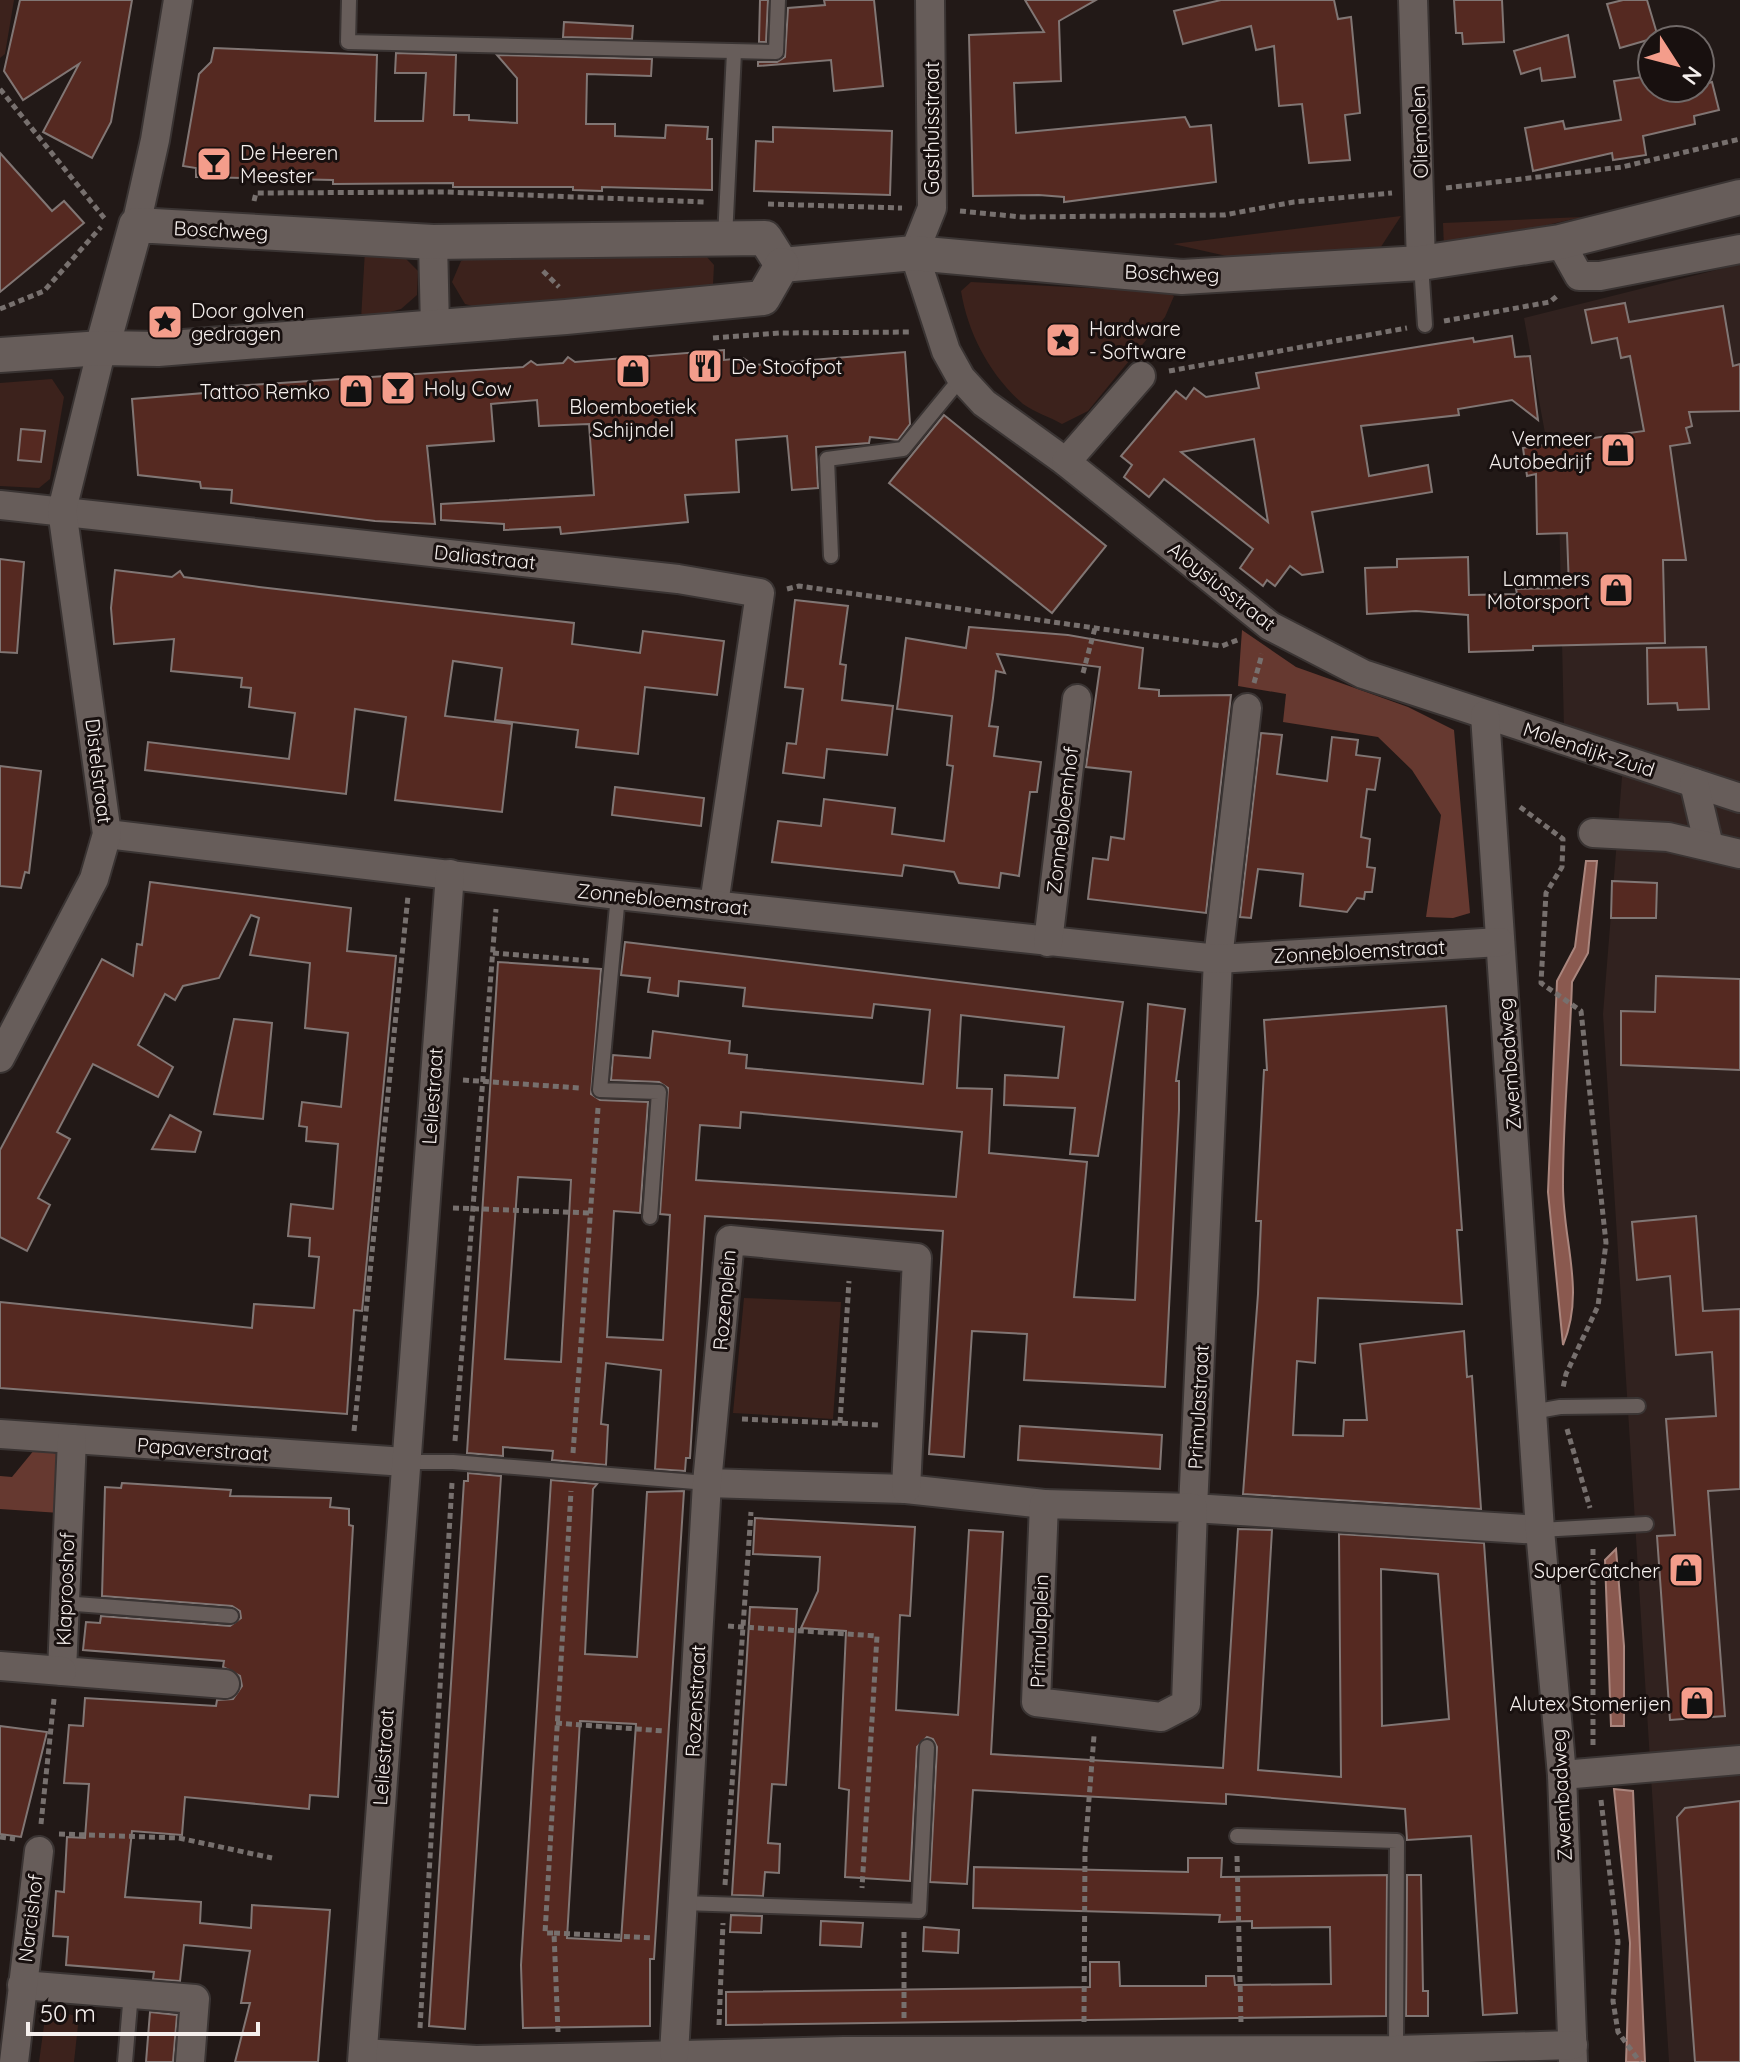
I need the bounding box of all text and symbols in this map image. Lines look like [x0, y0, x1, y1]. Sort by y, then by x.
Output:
north arrow [1636, 24, 1716, 104]
street label: Gasthuisstraat [919, 61, 944, 195]
text: N [1676, 61, 1708, 91]
street label: Oliemolen [1405, 85, 1433, 179]
place label: De Heeren Meester [240, 140, 338, 188]
bar icon: De Heeren Meester [195, 145, 233, 183]
street label: Boschweg [173, 215, 269, 245]
street label: Boschweg [1124, 259, 1220, 287]
place label: Door golven gedragen [191, 298, 304, 346]
place icon: Door golven gedragen [146, 303, 184, 341]
place label: Hardware - Software [1089, 316, 1186, 364]
place icon: Hardware - Software [1044, 321, 1082, 359]
restaurant icon: De Stoofpot [686, 347, 724, 385]
shop icon: Bloemboetiek Schijndel [614, 352, 652, 390]
place label: De Stoofpot [731, 354, 843, 379]
bar icon: Holy Cow [379, 369, 417, 407]
shop icon: Tattoo Remko [337, 372, 375, 410]
place label: Holy Cow [424, 376, 512, 401]
place label: Tattoo Remko [200, 379, 330, 404]
place label: Bloemboetiek Schijndel [569, 394, 697, 442]
place label: Vermeer Autobedrijf [1489, 426, 1592, 474]
shop icon: Vermeer Autobedrijf [1599, 431, 1637, 469]
street label: Aloysiusstraat [1163, 536, 1281, 636]
street label: Daliastraat [433, 539, 537, 575]
place label: Lammers Motorsport [1487, 566, 1590, 614]
shop icon: Lammers Motorsport [1597, 571, 1635, 609]
street label: Molendijk-Zuid [1520, 716, 1658, 782]
street label: Distelstraat [80, 717, 118, 825]
street label: Zonnebloemhof [1041, 745, 1083, 895]
street label: Zonnebloemstraat [576, 878, 750, 920]
street label: Zonnebloemstraat [1272, 934, 1446, 968]
street label: Zwembadweg [1492, 997, 1526, 1131]
street label: Leliestraat [416, 1047, 448, 1145]
street label: Rozenplein [707, 1249, 741, 1351]
street label: Primulastraat [1182, 1344, 1214, 1470]
street label: Papaverstraat [136, 1432, 270, 1466]
street label: Klaprooshof [51, 1532, 79, 1646]
shop icon: SuperCatcher [1667, 1551, 1705, 1589]
place label: SuperCatcher [1534, 1558, 1660, 1583]
street label: Primulaplein [1025, 1574, 1053, 1688]
street label: Rozenstraat [680, 1644, 710, 1758]
shop icon: Alutex Stomerijen [1678, 1684, 1716, 1722]
place label: Alutex Stomerijen [1509, 1691, 1671, 1716]
street label: Leliestraat [367, 1708, 399, 1806]
street label: Zwembadweg [1545, 1728, 1577, 1862]
street label: Narcishof [12, 1873, 48, 1963]
scale bar [28, 1986, 258, 2036]
text: 50 m [40, 1998, 96, 2028]

